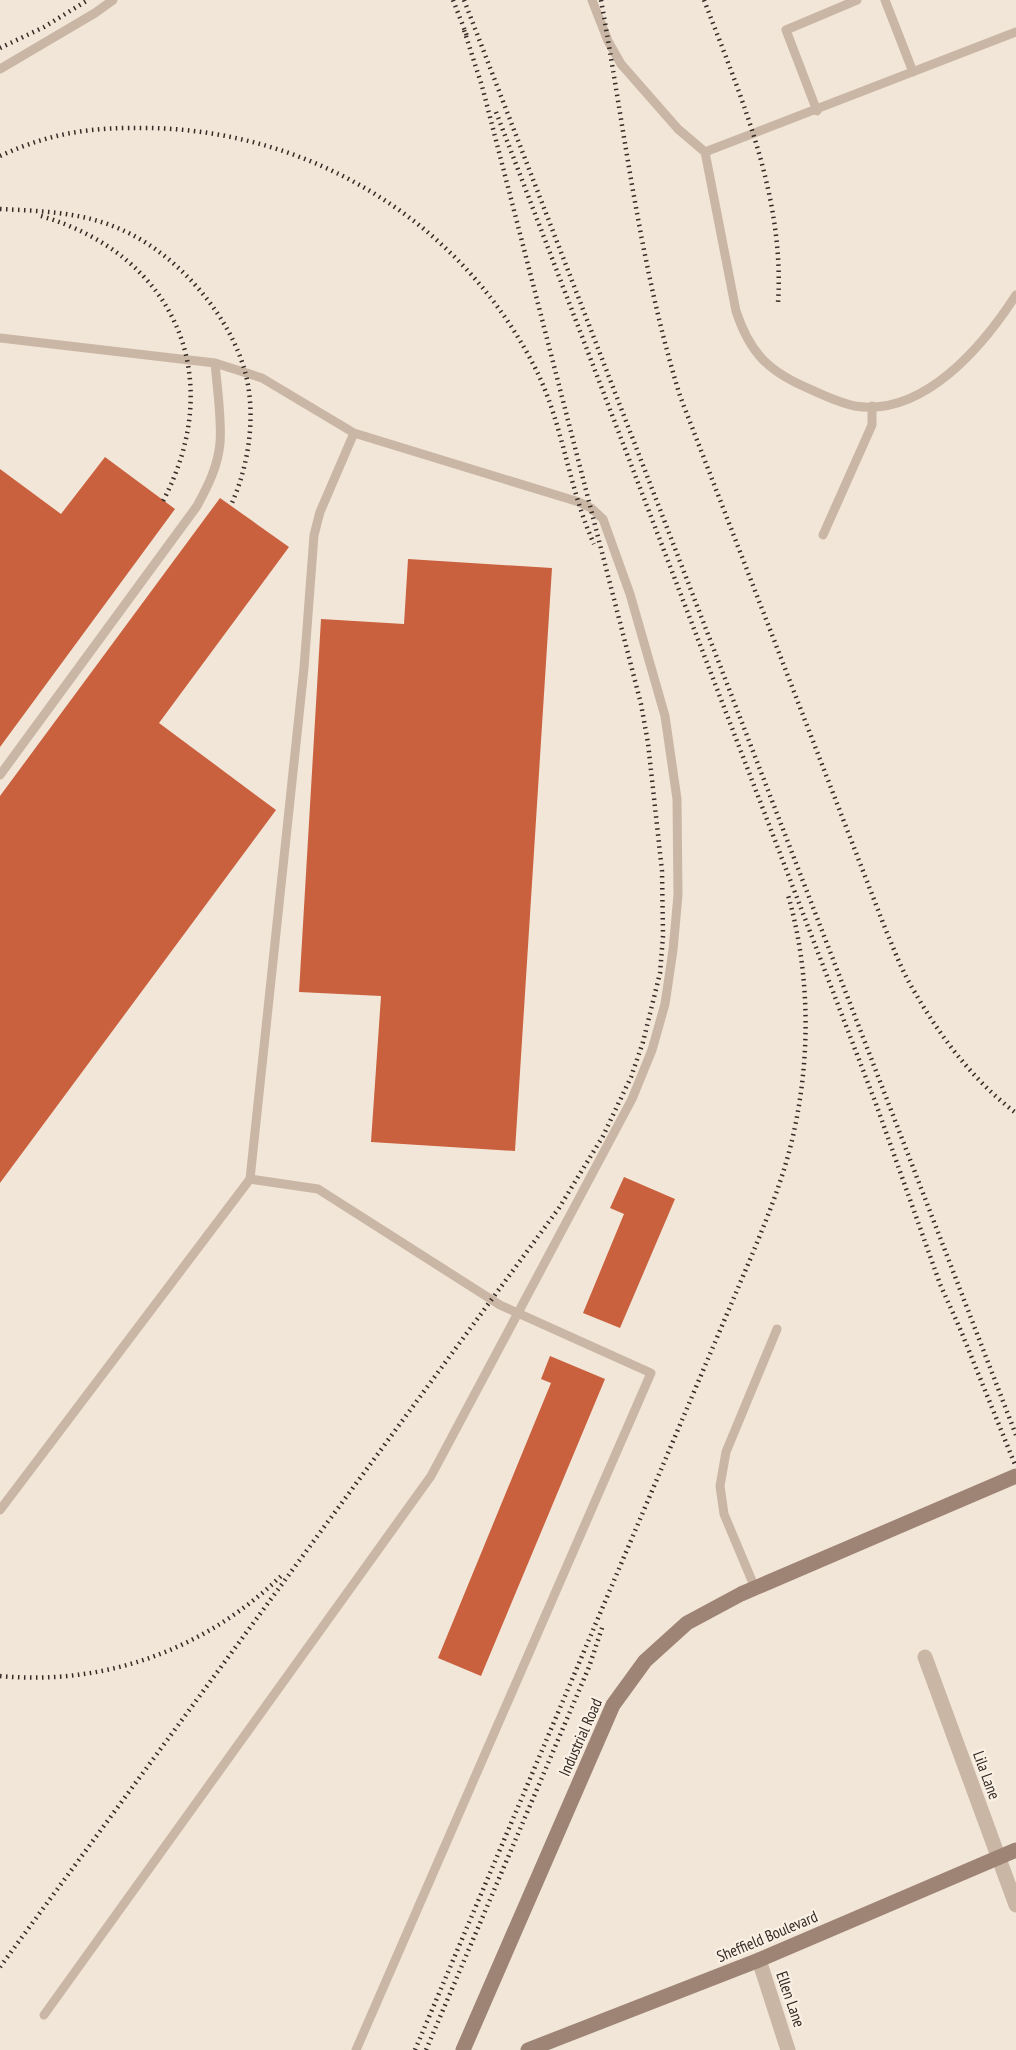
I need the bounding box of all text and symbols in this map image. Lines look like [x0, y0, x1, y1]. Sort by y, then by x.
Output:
street label: Industrial Road [554, 1695, 606, 1779]
street label: Lila Lane [969, 1748, 1005, 1802]
street label: Sheffield Boulevard [714, 1906, 821, 1966]
street label: Ellen Lane [772, 1968, 810, 2030]

